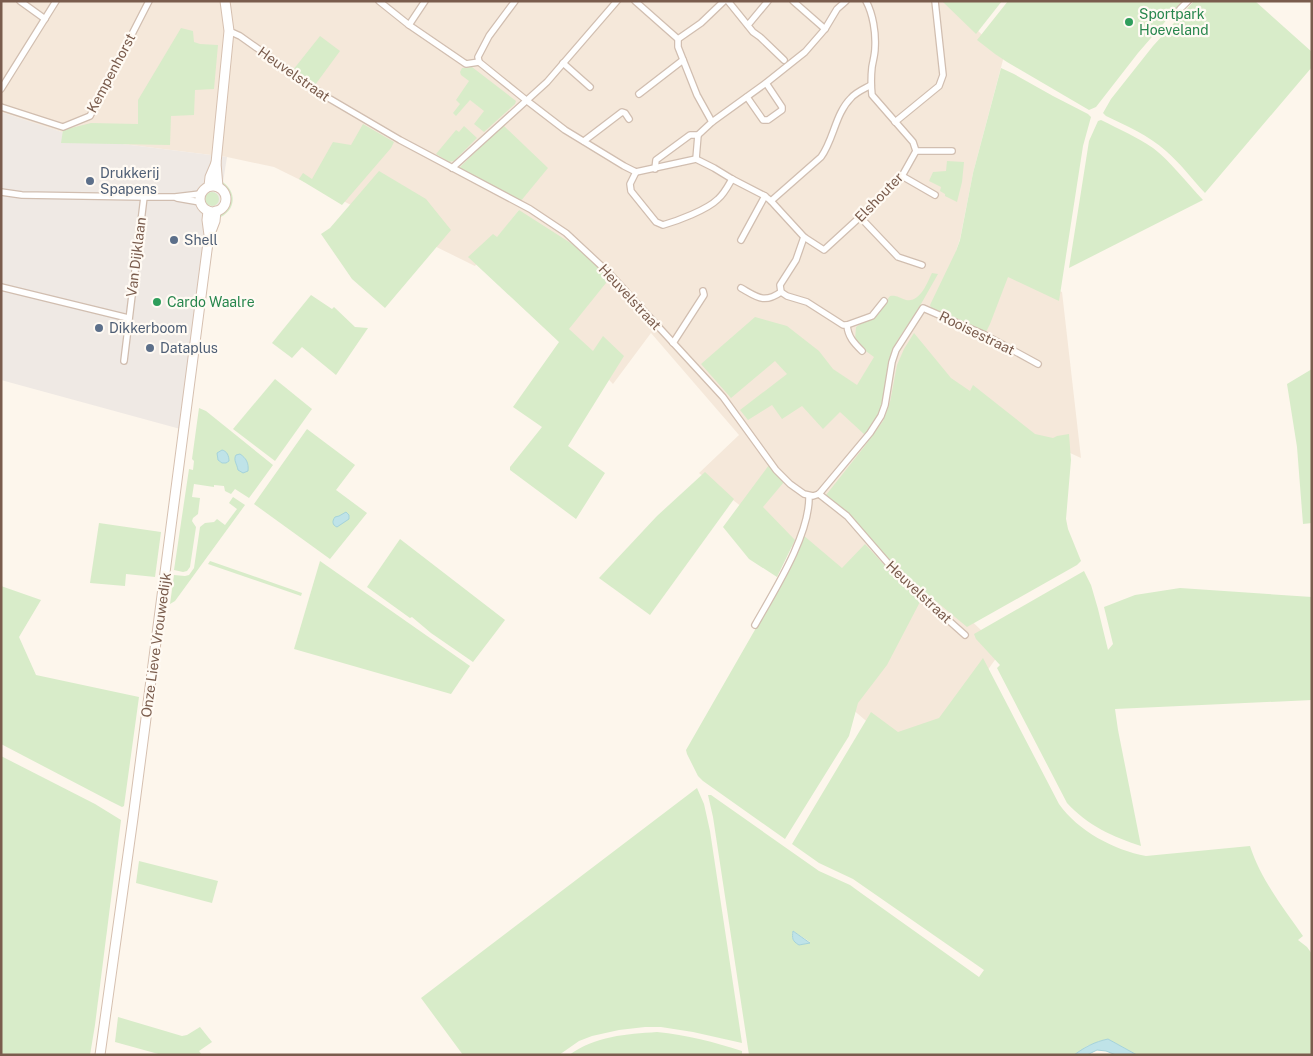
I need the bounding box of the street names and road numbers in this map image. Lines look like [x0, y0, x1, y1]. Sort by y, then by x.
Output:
street label: Kempenhorst [83, 31, 139, 115]
street label: Heuvelstraat [255, 43, 333, 105]
street label: Elshouter [852, 169, 906, 225]
street label: Van Dijklaan [123, 216, 149, 298]
street label: Heuvelstraat [596, 261, 664, 333]
street label: Rooisestraat [937, 308, 1017, 358]
street label: Heuvelstraat [883, 558, 955, 626]
street label: Onze Lieve Vrouwedijk [138, 571, 174, 719]

